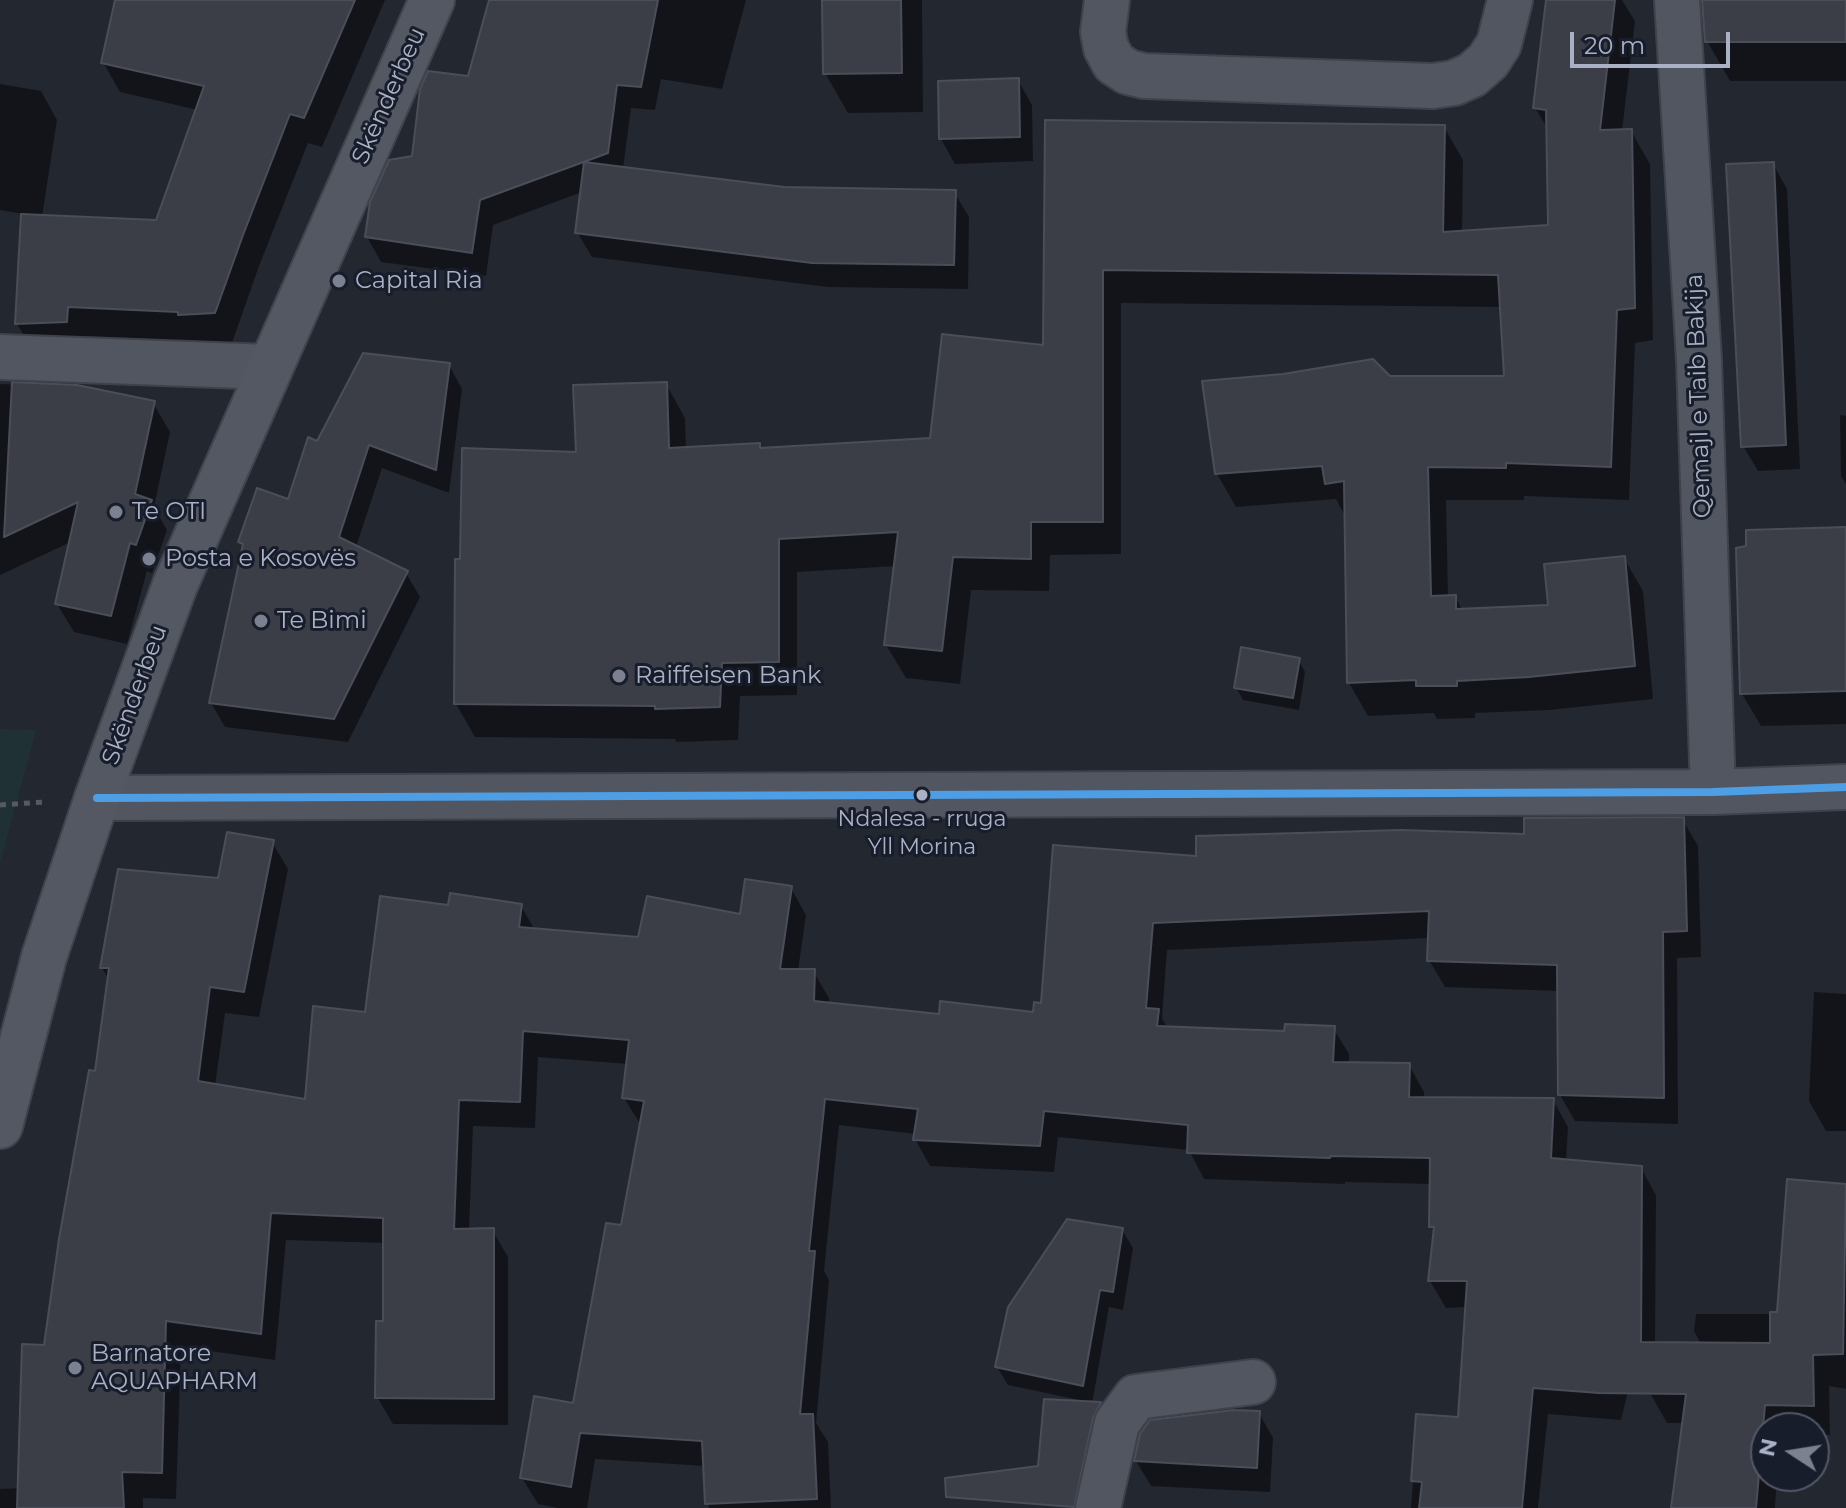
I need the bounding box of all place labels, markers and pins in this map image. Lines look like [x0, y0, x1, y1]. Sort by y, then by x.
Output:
place label: Capital Ria [355, 267, 483, 295]
marker: Capital Ria [330, 272, 348, 290]
place label: Te OTI [132, 498, 206, 526]
marker: Te OTI [107, 503, 125, 521]
place label: Posta e Kosovës [165, 545, 356, 573]
marker: Posta e Kosovës [140, 550, 158, 568]
place label: Te Bimi [277, 607, 367, 635]
marker: Te Bimi [252, 612, 270, 630]
place label: Raiffeisen Bank [635, 662, 821, 690]
marker: Raiffeisen Bank [610, 667, 628, 685]
marker: Ndalesa - rruga Yll Morina [914, 787, 930, 803]
place label: Ndalesa - rruga Yll Morina [838, 807, 1006, 858]
place label: Barnatore AQUAPHARM [91, 1340, 258, 1396]
marker: Barnatore AQUAPHARM [66, 1359, 84, 1377]

